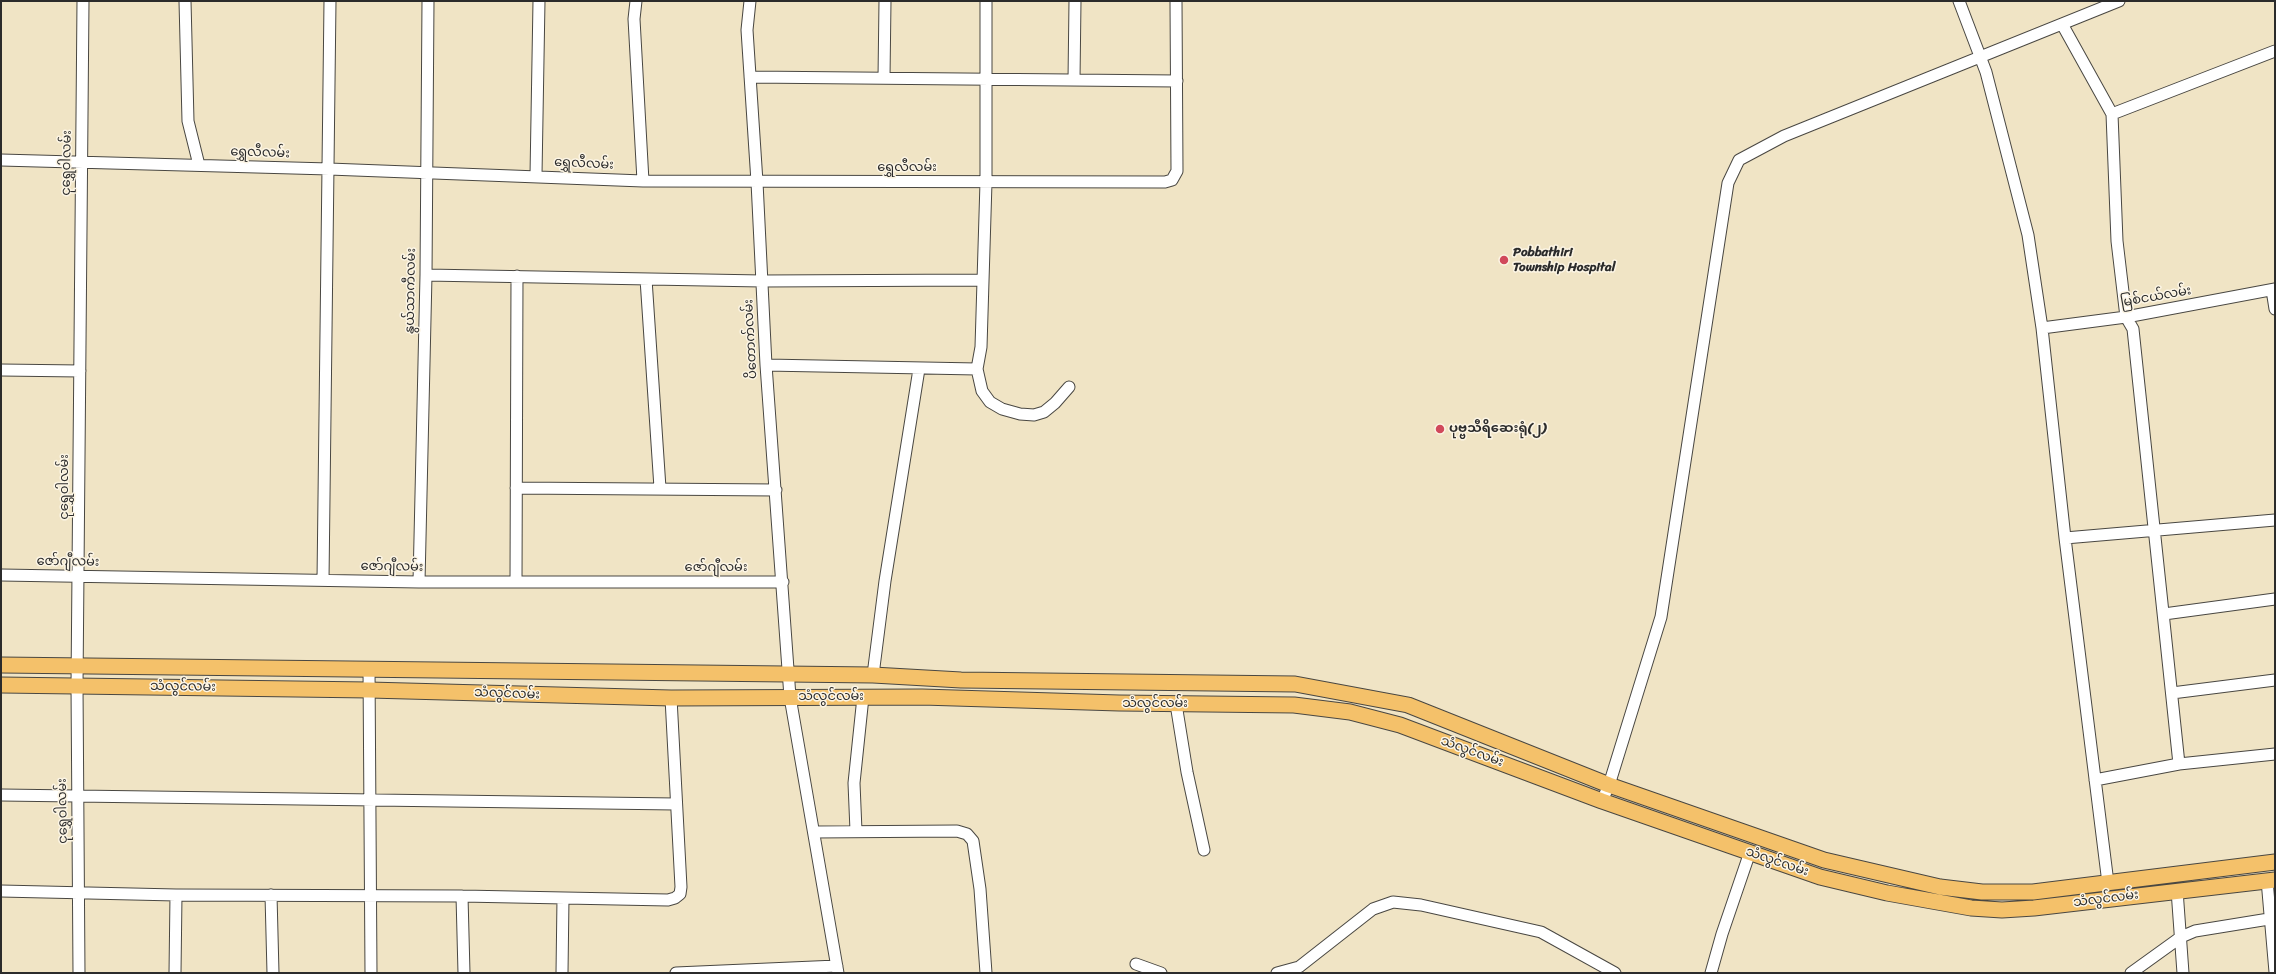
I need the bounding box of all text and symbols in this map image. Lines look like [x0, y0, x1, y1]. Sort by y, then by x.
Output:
street label: ငုရွှေဝါလမ်း [59, 130, 75, 196]
street label: ရွှေလီလမ်း [230, 144, 290, 162]
street label: ရွှေလီလမ်း [554, 155, 614, 173]
street label: ရွှေလီလမ်း [877, 160, 937, 176]
place label: Pobbathiri Township Hospital [1513, 245, 1615, 276]
street label: နွယ်သာကီလမ်း [402, 248, 420, 334]
marker: Pobbathiri Township Hospital [1498, 254, 1510, 266]
street label: မြစ်ငယ်လမ်း [2119, 283, 2193, 311]
street label: ပိတောက်လမ်း [741, 299, 761, 379]
place label: ပုဗ္ဗသီရိဆေးရုံ(၂) [1449, 421, 1546, 437]
marker: ပုဗ္ဗသီရိဆေးရုံ(၂) [1434, 423, 1446, 435]
street label: ငုရွှေဝါလမ်း [57, 454, 73, 520]
street label: ဇော်ဂျီလမ်း [36, 554, 100, 570]
street label: ဇော်ဂျီလမ်း [360, 559, 424, 575]
street label: ဇော်ဂျီလမ်း [685, 560, 747, 576]
street label: သံလွင်လမ်း [150, 679, 216, 695]
street label: သံလွင်လမ်း [474, 685, 540, 703]
street label: သံလွင်လမ်း [798, 689, 864, 705]
street label: သံလွင်လမ်း [1122, 696, 1188, 712]
street label: သံလွင်လမ်း [1438, 733, 1506, 771]
street label: ငုရွှေဝါလမ်း [55, 778, 71, 844]
street label: သံလွင်လမ်း [1743, 844, 1811, 880]
street label: သံလွင်လမ်း [2072, 887, 2140, 911]

